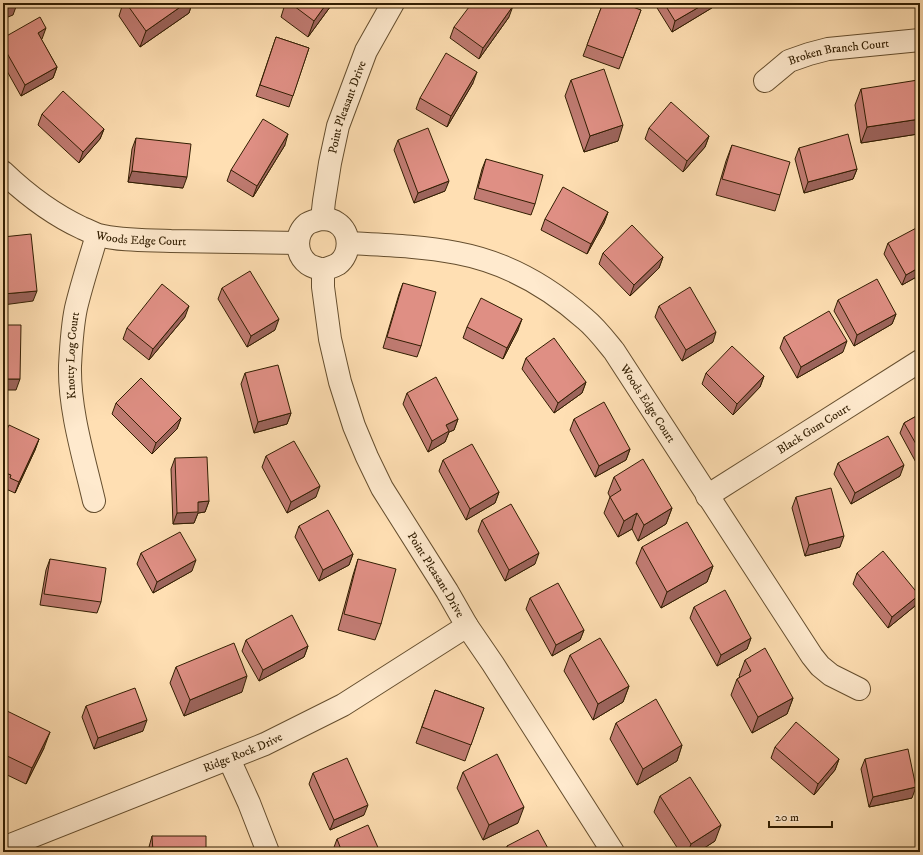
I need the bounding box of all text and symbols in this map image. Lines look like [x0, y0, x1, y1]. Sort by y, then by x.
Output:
street label: Broken Branch Court [786, 36, 890, 69]
street label: Point Pleasant Drive [325, 59, 370, 155]
street label: Woods Edge Court [93, 228, 186, 249]
street label: Knotty Log Court [63, 311, 83, 400]
street label: Woods Edge Court [616, 361, 679, 446]
street label: Black Gum Court [774, 400, 853, 458]
street label: Point Pleasant Drive [404, 529, 468, 620]
street label: Ridge Rock Drive [201, 729, 285, 776]
scale bar [769, 803, 832, 829]
text: 20 m [775, 810, 799, 825]

